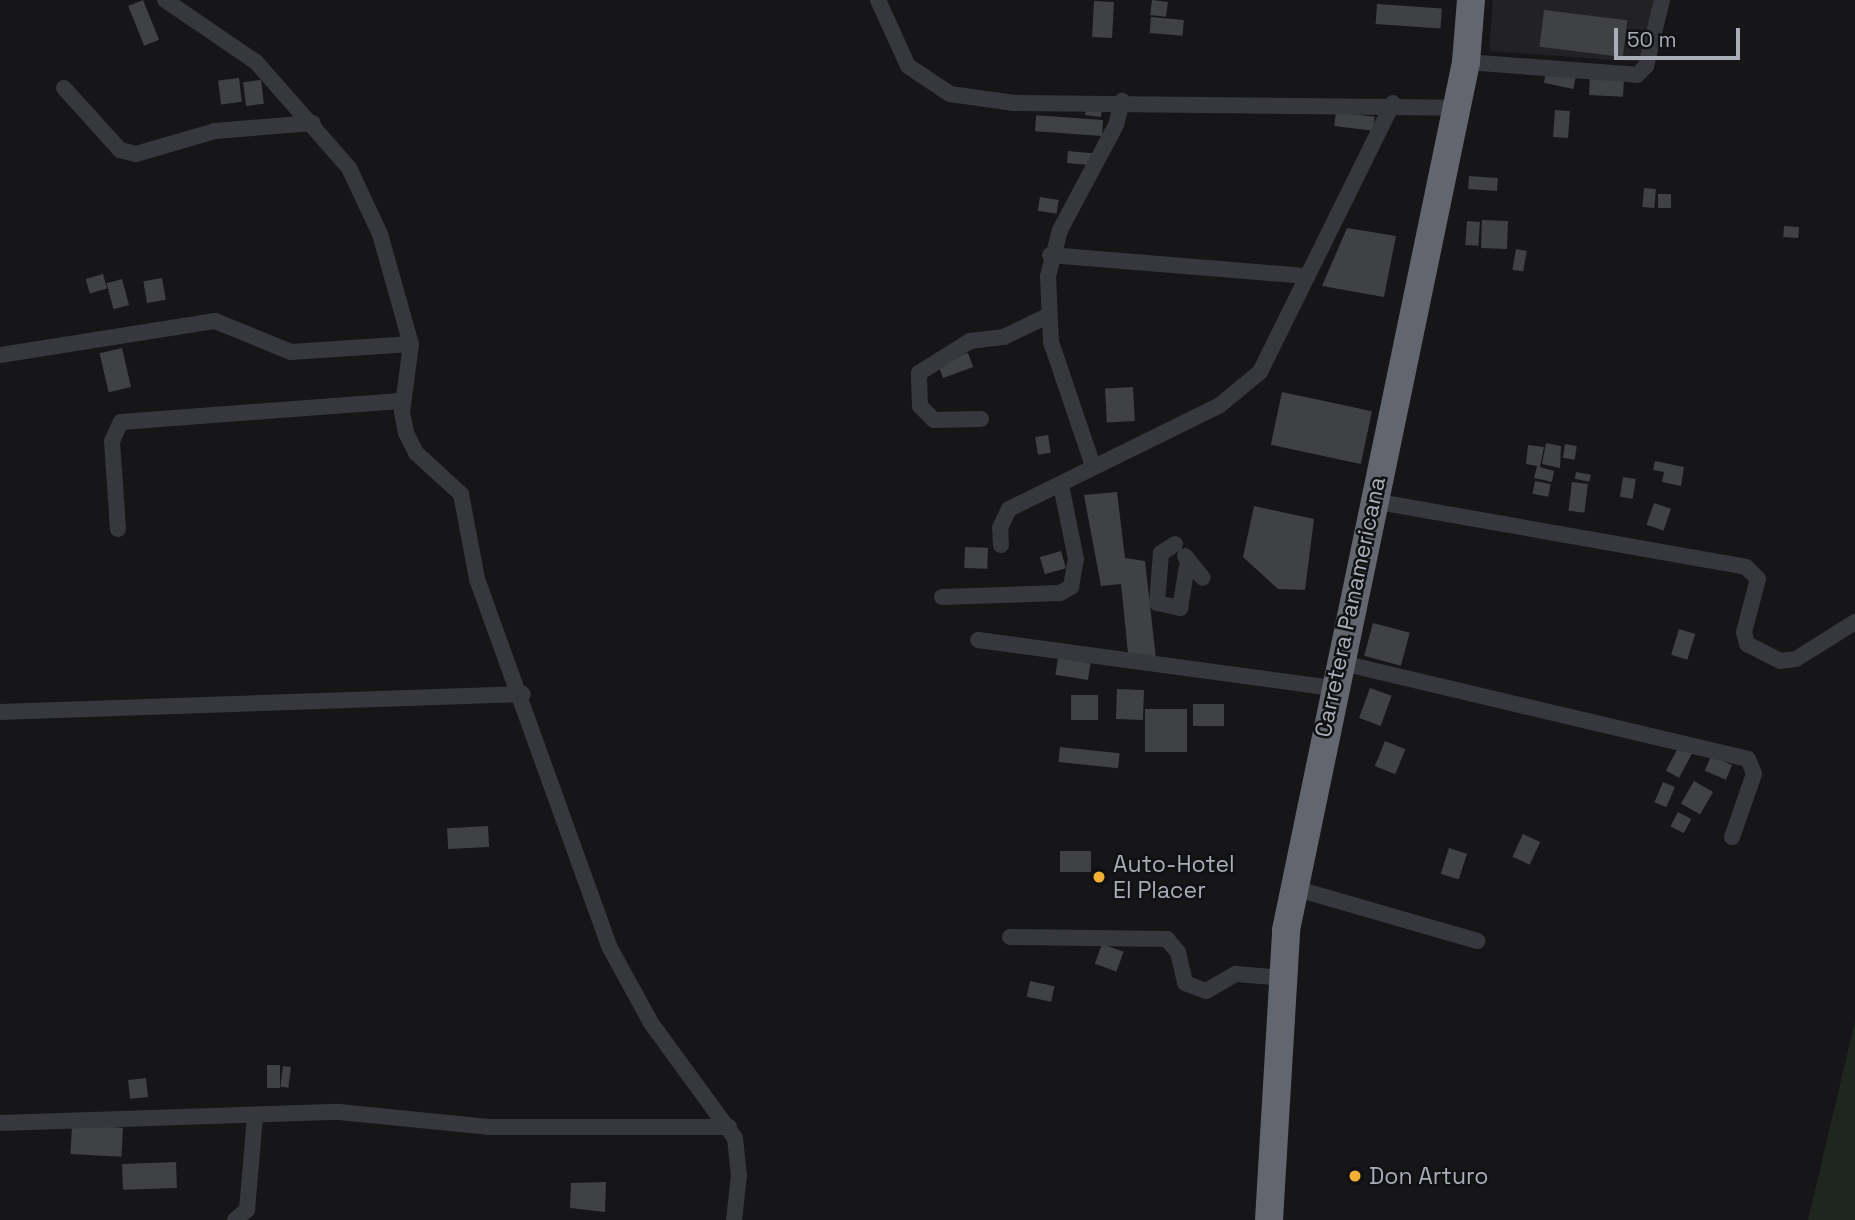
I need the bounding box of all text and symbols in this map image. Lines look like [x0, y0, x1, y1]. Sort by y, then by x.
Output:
scale bar [1617, 14, 1743, 58]
text: 50 m [1627, 26, 1677, 53]
street label: Carretera Panamericana [1309, 474, 1391, 740]
place label: Auto-Hotel El Placer [1113, 850, 1235, 904]
marker: Auto-Hotel El Placer [1091, 869, 1107, 885]
place label: Don Arturo [1369, 1162, 1489, 1190]
marker: Don Arturo [1347, 1168, 1363, 1184]

